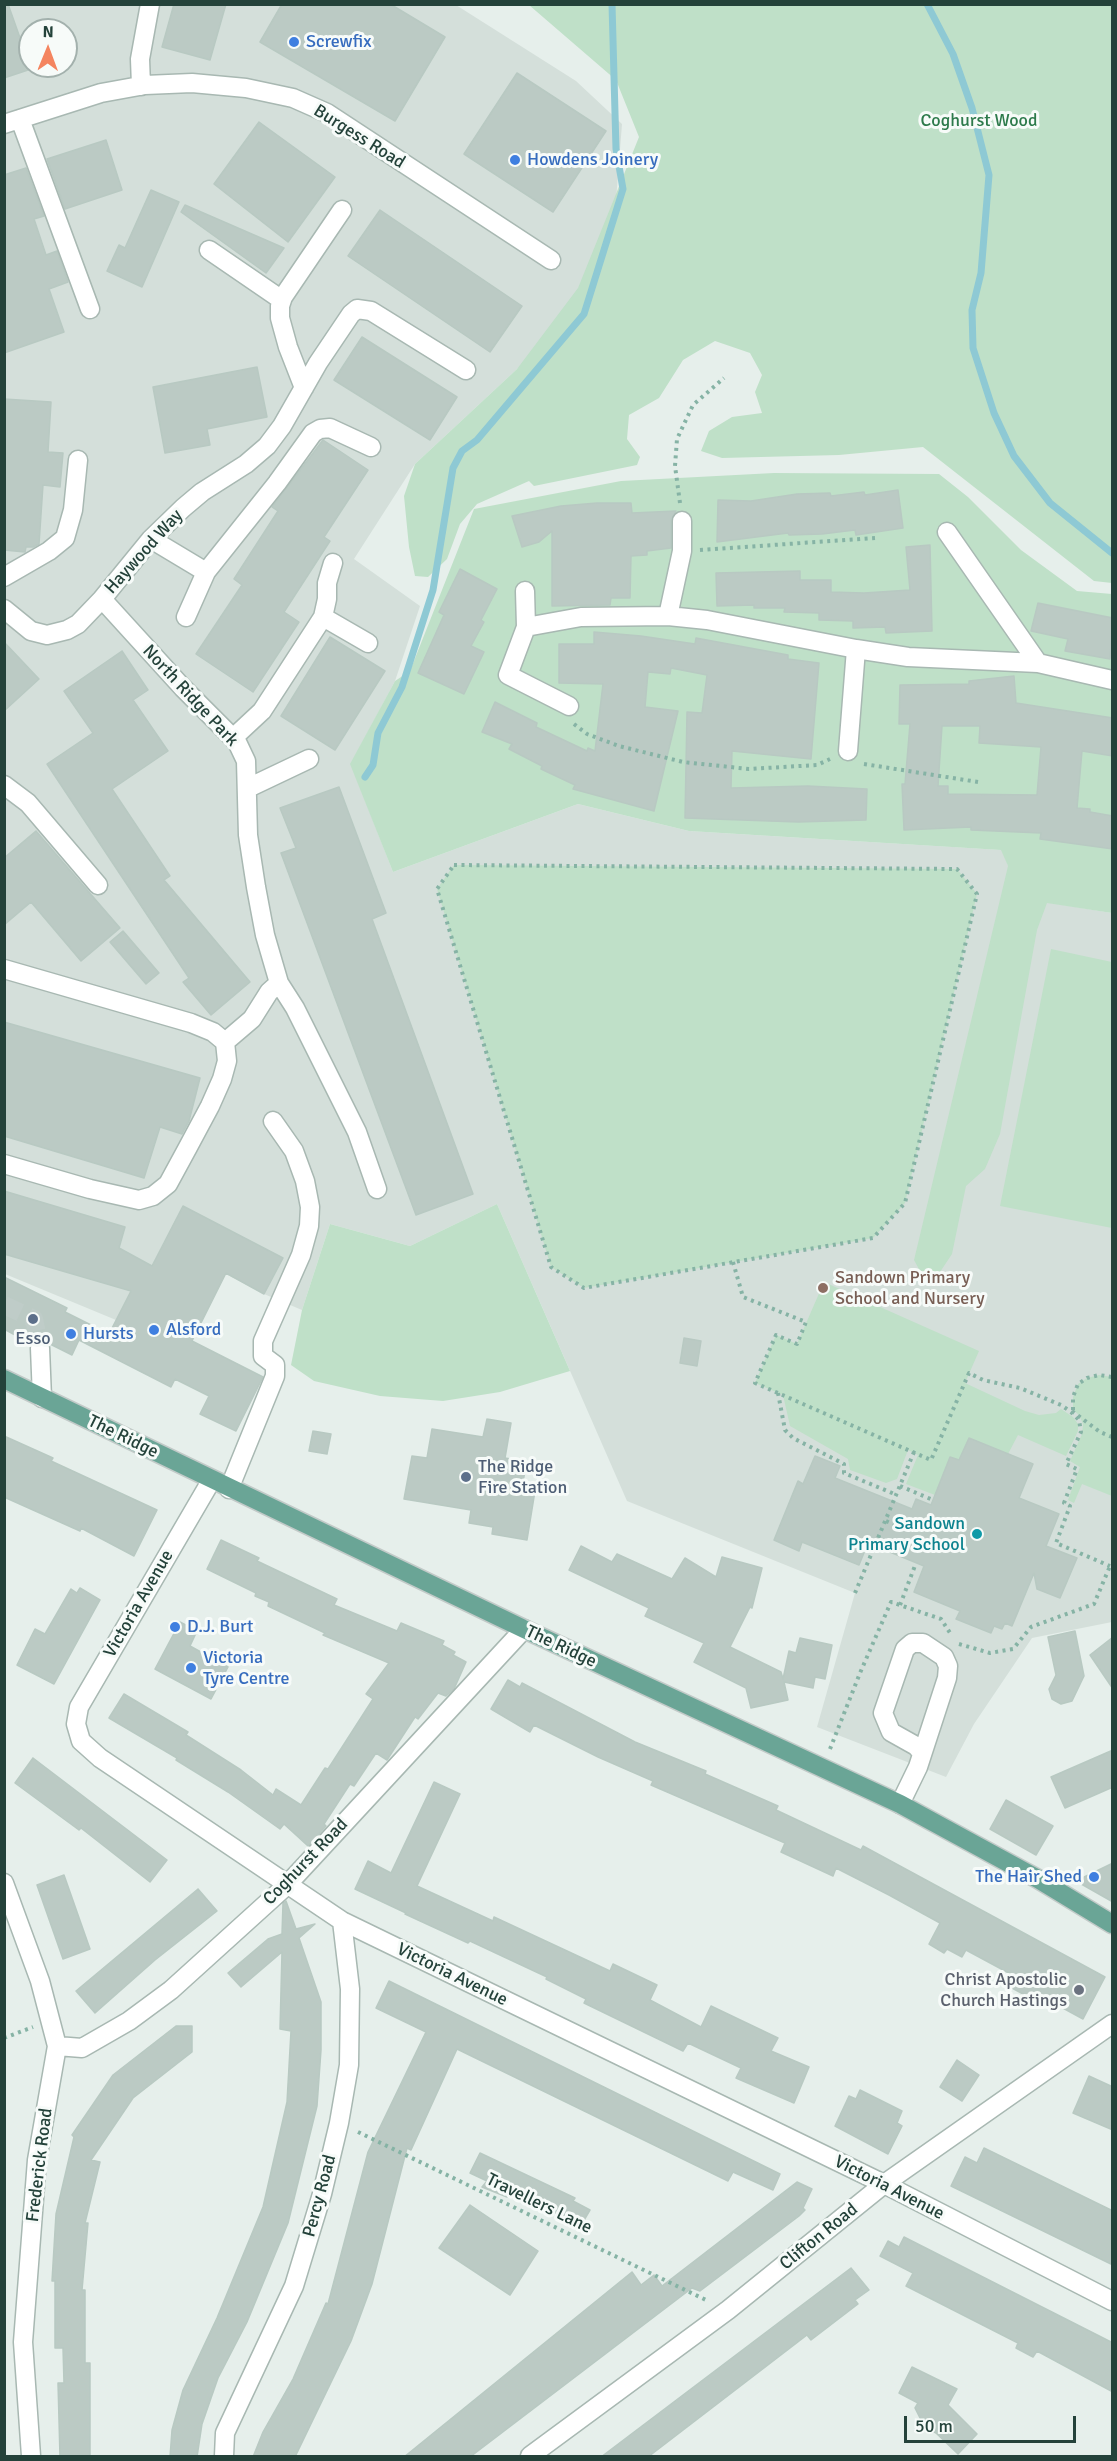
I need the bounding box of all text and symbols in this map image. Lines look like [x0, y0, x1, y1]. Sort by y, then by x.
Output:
north arrow [18, 18, 78, 78]
text: N [43, 22, 54, 42]
place label: Screwfix [306, 31, 371, 53]
marker: Screwfix [287, 35, 301, 49]
street label: Burgess Road [309, 100, 409, 174]
park label: Coghurst Wood [921, 110, 1037, 132]
place label: Howdens Joinery [527, 149, 658, 171]
marker: Howdens Joinery [508, 153, 522, 167]
street label: Haywood Way [100, 505, 188, 599]
street label: North Ridge Park [137, 641, 243, 751]
place label: Sandown Primary School and Nursery [835, 1267, 985, 1310]
marker: Sandown Primary School and Nursery [816, 1281, 830, 1295]
marker: Esso [26, 1312, 40, 1326]
place label: Alsford [166, 1319, 221, 1341]
place label: Hursts [83, 1323, 134, 1345]
marker: Alsford [147, 1323, 161, 1337]
marker: Hursts [64, 1327, 78, 1341]
place label: Esso [15, 1328, 51, 1350]
street label: The Ridge [84, 1411, 162, 1463]
place label: The Ridge Fire Station [478, 1456, 567, 1498]
marker: The Ridge Fire Station [459, 1470, 473, 1484]
place label: Sandown Primary School [848, 1513, 965, 1556]
marker: Sandown Primary School [970, 1527, 984, 1541]
street label: Victoria Avenue [100, 1546, 178, 1662]
place label: D.J. Burt [187, 1616, 253, 1638]
marker: D.J. Burt [168, 1620, 182, 1634]
street label: The Ridge [522, 1621, 600, 1673]
place label: Victoria Tyre Centre [203, 1647, 289, 1690]
marker: Victoria Tyre Centre [184, 1661, 198, 1675]
street label: Coghurst Road [259, 1814, 353, 1910]
place label: The Hair Shed [975, 1866, 1082, 1888]
marker: The Hair Shed [1087, 1870, 1101, 1884]
street label: Victoria Avenue [393, 1939, 511, 2011]
place label: Christ Apostolic Church Hastings [940, 1969, 1067, 2012]
marker: Christ Apostolic Church Hastings [1072, 1983, 1086, 1997]
street label: Frederick Road [22, 2107, 58, 2223]
street label: Victoria Avenue [830, 2151, 948, 2225]
street label: Percy Road [299, 2152, 341, 2240]
street label: Travellers Lane [483, 2169, 595, 2239]
street label: Clifton Road [776, 2199, 862, 2275]
scale bar [907, 2404, 1080, 2442]
text: 50 m [915, 2415, 953, 2437]

